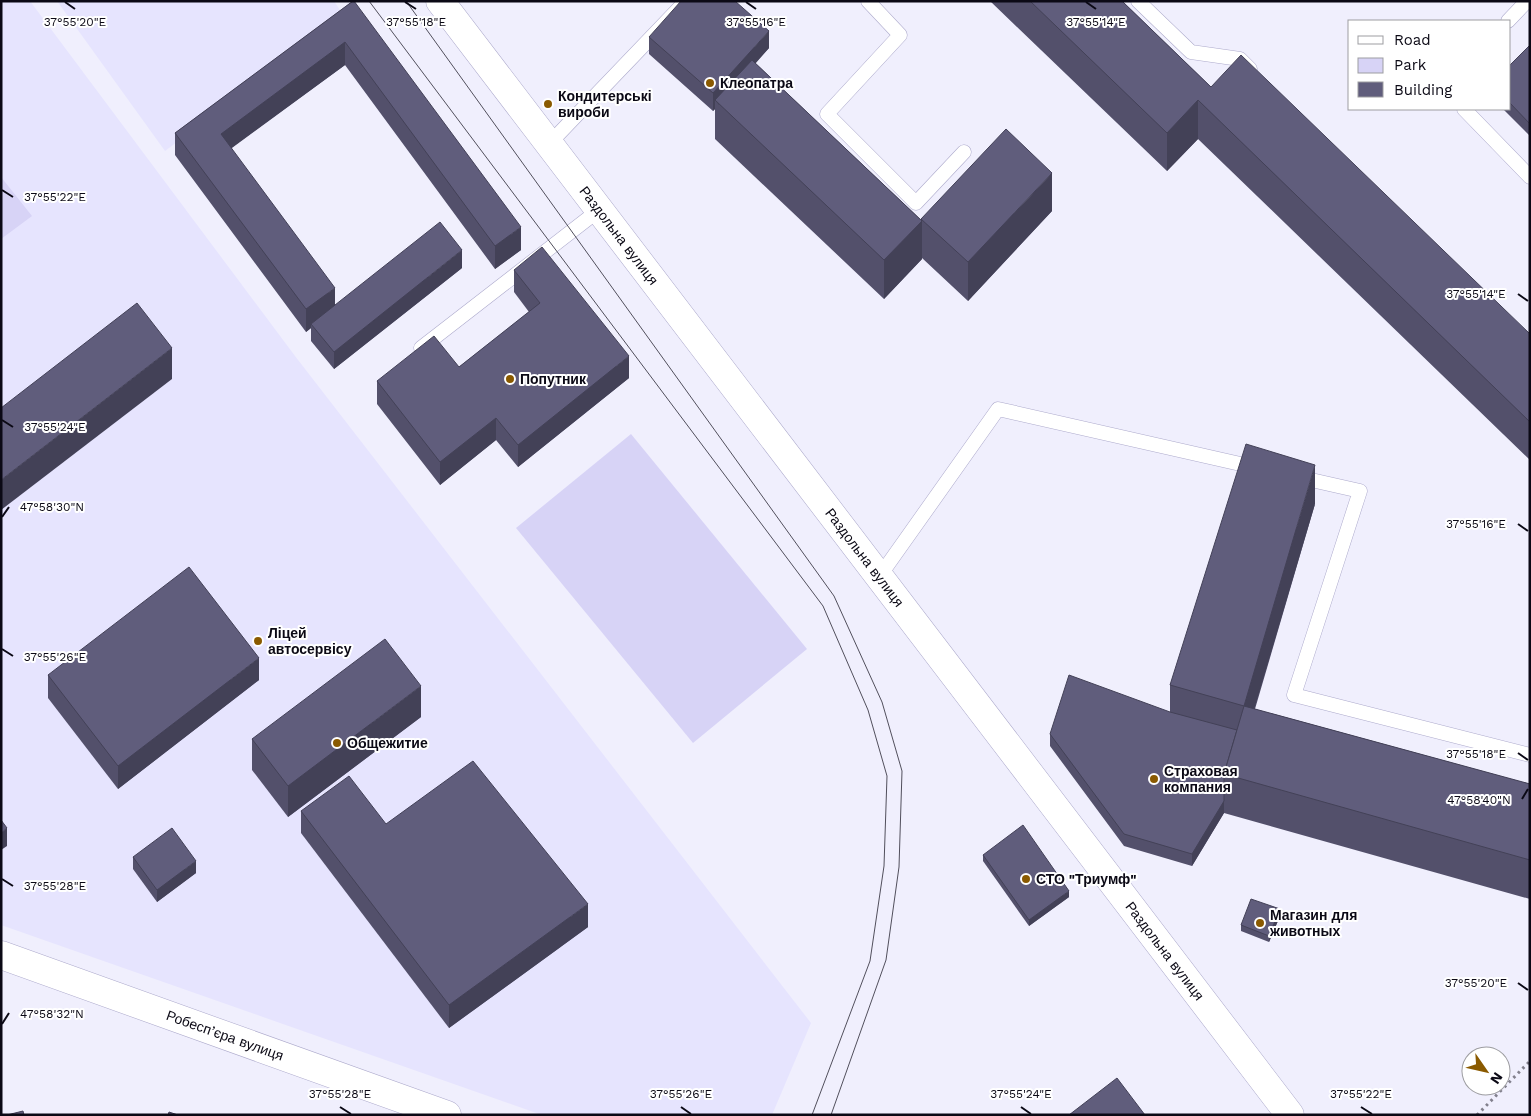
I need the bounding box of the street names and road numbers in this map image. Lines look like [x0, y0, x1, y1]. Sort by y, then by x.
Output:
street label: Раздольна вулиця [576, 183, 662, 288]
street label: Раздольна вулиця [822, 505, 907, 610]
street label: Раздольна вулиця [1122, 899, 1208, 1003]
street label: Робесп’єра вулиця [164, 1007, 286, 1064]

